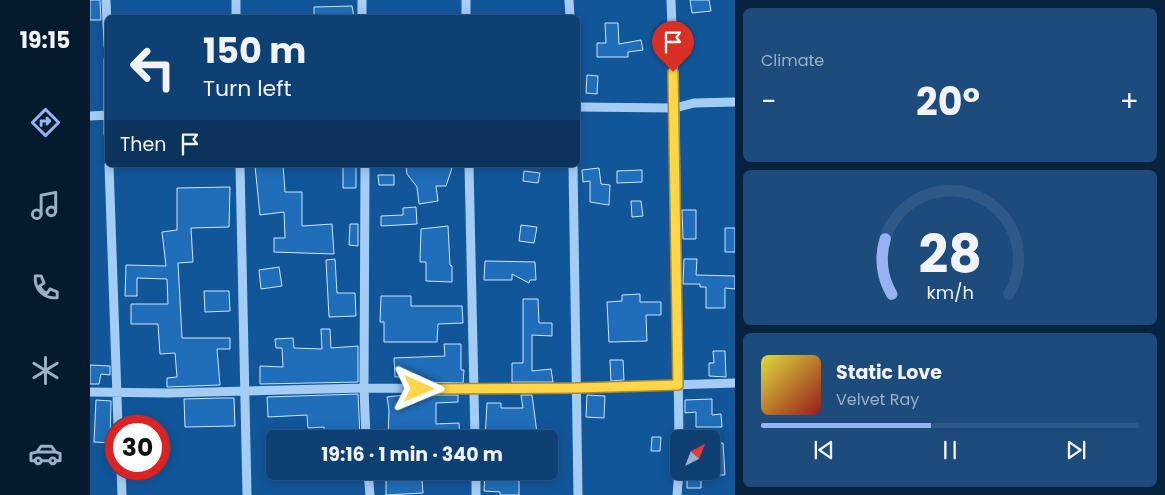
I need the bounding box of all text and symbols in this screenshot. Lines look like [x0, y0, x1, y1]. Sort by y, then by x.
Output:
pin [652, 21, 694, 72]
text: 19:15 [20, 25, 70, 56]
text: 150 m [203, 26, 306, 75]
icon: arrive [659, 28, 687, 56]
icon: left [120, 35, 185, 100]
text: Climate [761, 49, 824, 72]
text: Turn left [203, 73, 291, 104]
text: 20° [916, 75, 980, 128]
text: − [761, 82, 776, 121]
text: + [1120, 82, 1139, 121]
icon: directions [28, 105, 63, 140]
icon: arrive [176, 130, 204, 158]
text: Then [120, 131, 166, 158]
icon: music [28, 188, 63, 223]
text: 28 [918, 218, 982, 291]
icon: phone [28, 270, 63, 305]
text: km/h [926, 280, 974, 305]
icon: climate [28, 353, 63, 388]
text: Static Love [836, 359, 942, 386]
position arrow [392, 362, 444, 414]
text: Velvet Ray [836, 388, 919, 411]
speed limit sign: 30 [105, 415, 170, 480]
north arrow [670, 430, 720, 480]
map controls [670, 430, 720, 480]
icon: car [28, 436, 63, 471]
icon: previous [810, 436, 838, 464]
icon: pause [936, 436, 964, 464]
icon: next [1062, 436, 1090, 464]
text: 19:16 · 1 min · 340 m [321, 441, 503, 468]

